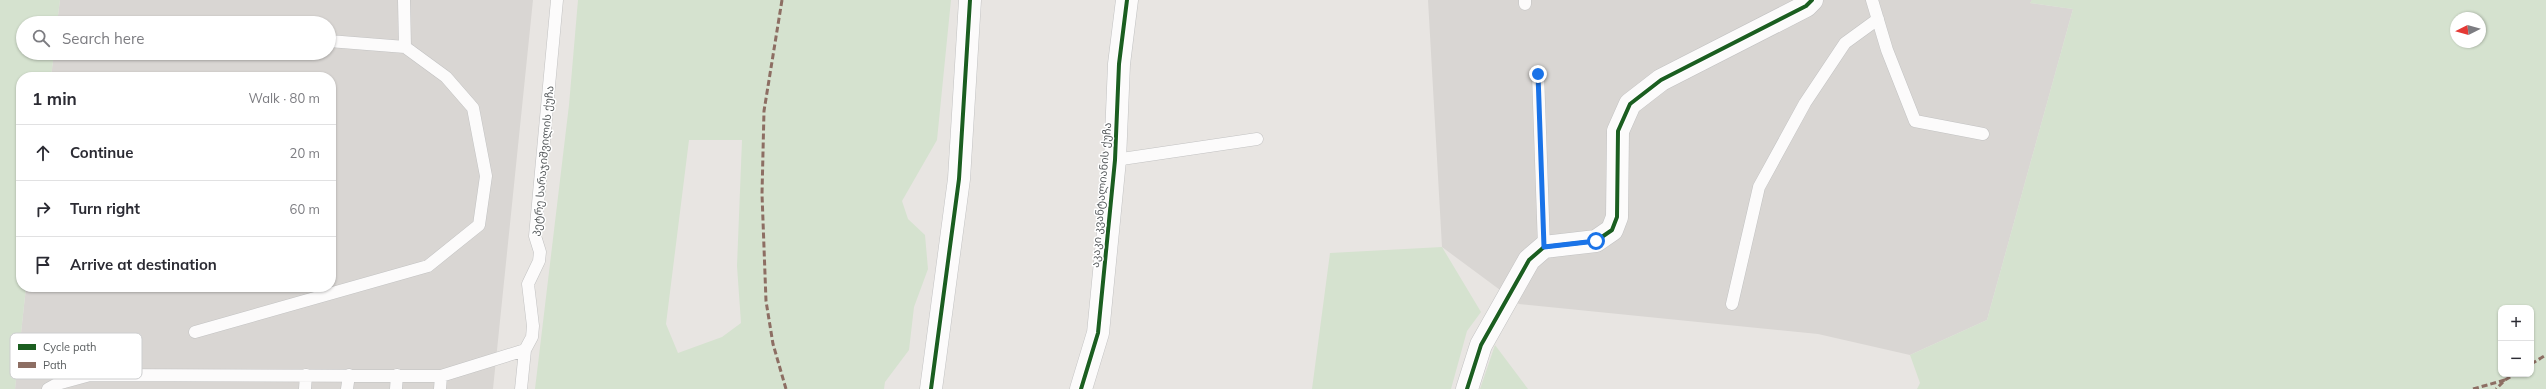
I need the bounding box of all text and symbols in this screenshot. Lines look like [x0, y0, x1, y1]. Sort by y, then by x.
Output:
north arrow [2450, 12, 2486, 48]
search box [16, 16, 336, 60]
icon: search [30, 27, 52, 49]
text: Search here [62, 29, 144, 48]
route end [1529, 65, 1547, 83]
street label: პეტრე სარაჯიშვილის ქუჩა [529, 85, 557, 237]
text: 1 min [32, 88, 77, 109]
text: Walk · 80 m [249, 90, 320, 106]
street label: აკაკი კვანტალიანის ქუჩა [1088, 122, 1114, 268]
icon: ahead [32, 142, 54, 164]
text: Continue [70, 143, 133, 162]
text: 20 m [290, 145, 320, 161]
icon: right [32, 198, 54, 220]
text: Turn right [70, 199, 140, 218]
text: 60 m [290, 201, 320, 217]
route start [1587, 232, 1605, 250]
icon: arrive [32, 254, 54, 276]
text: Arrive at destination [70, 255, 217, 274]
map controls [2498, 305, 2534, 377]
button: + [2498, 305, 2534, 341]
legend [10, 333, 142, 379]
text: Cycle path [43, 340, 96, 354]
button: − [2498, 341, 2534, 377]
text: Path [43, 358, 67, 372]

